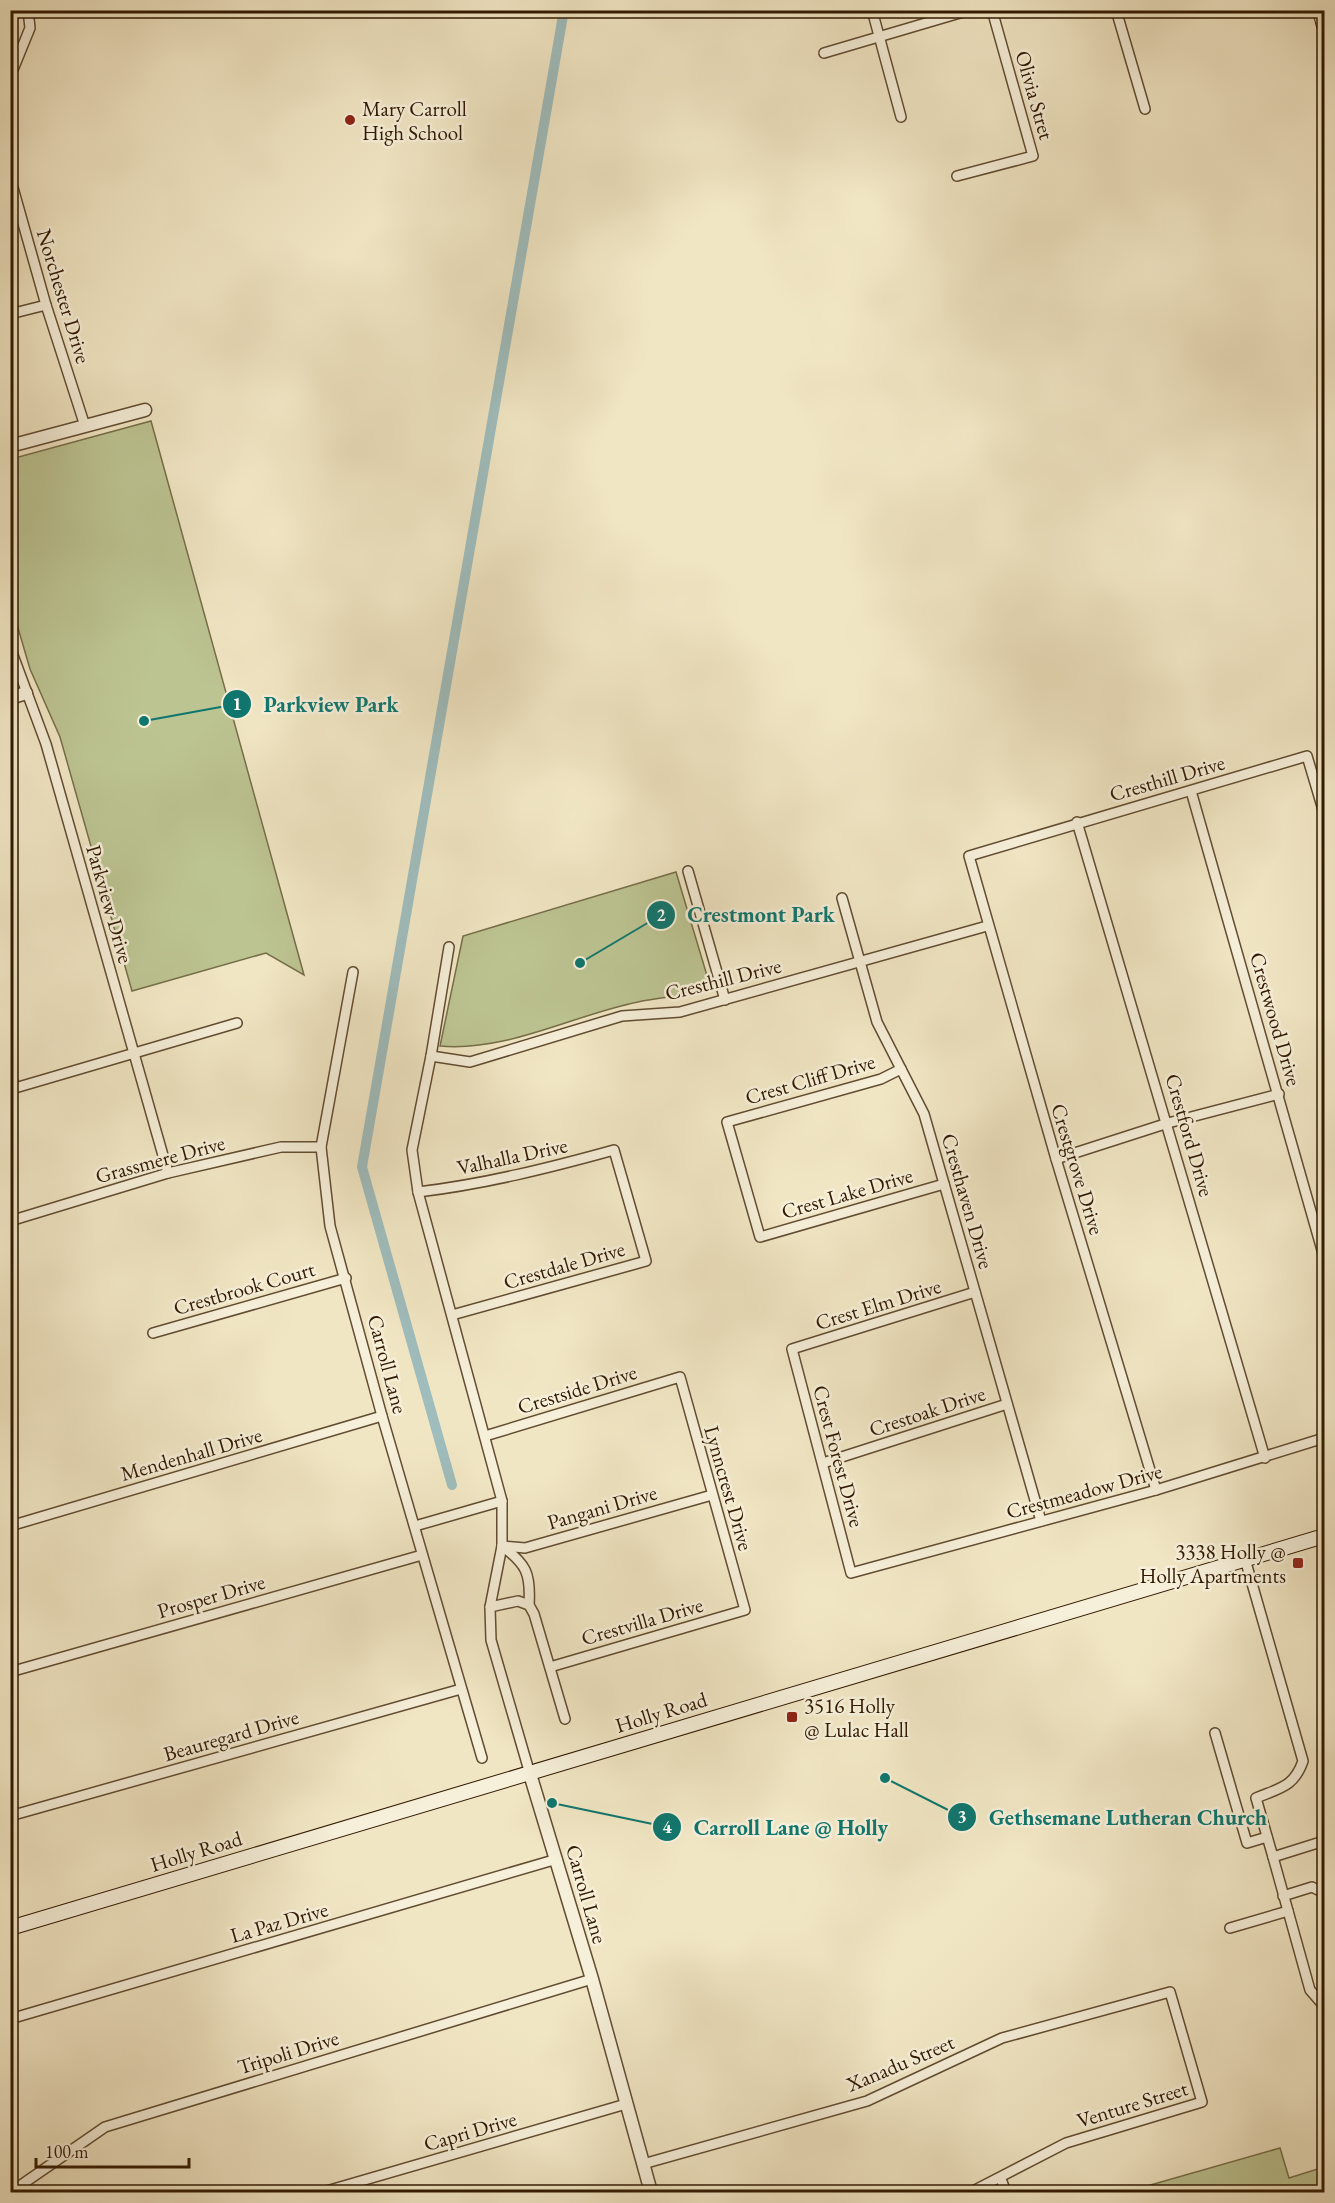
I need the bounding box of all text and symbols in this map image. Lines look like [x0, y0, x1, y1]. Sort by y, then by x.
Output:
street label: Olivia Stret [1009, 47, 1061, 143]
place label: Mary Carroll High School [362, 95, 467, 146]
marker: Mary Carroll High School [343, 113, 357, 127]
street label: Norchester Drive [31, 225, 97, 367]
callout: Parkview Park [222, 684, 411, 724]
text: Parkview Park [264, 690, 399, 719]
text: 1 [232, 692, 242, 715]
street label: Cresthill Drive [1106, 749, 1228, 807]
street label: Parkview Drive [80, 842, 140, 966]
callout: Crestmont Park [646, 895, 847, 935]
text: Crestmont Park [687, 900, 836, 929]
text: 2 [656, 903, 666, 926]
street label: Crestwood Drive [1244, 949, 1308, 1089]
street label: Cresthill Drive [662, 952, 784, 1006]
street label: Crest Cliff Drive [742, 1048, 878, 1110]
street label: Crestford Drive [1160, 1070, 1220, 1200]
street label: Crestgrove Drive [1045, 1100, 1111, 1238]
street label: Grassmere Drive [92, 1129, 228, 1189]
street label: Cresthaven Drive [936, 1130, 1000, 1272]
street label: Valhalla Drive [454, 1131, 570, 1181]
street label: Crest Lake Drive [778, 1161, 916, 1225]
street label: Crestdale Drive [500, 1235, 628, 1295]
street label: Crestbrook Court [170, 1255, 318, 1321]
street label: Crest Elm Drive [812, 1272, 944, 1336]
street label: Carroll Lane [362, 1311, 414, 1417]
street label: Crestside Drive [514, 1358, 640, 1420]
street label: Crestoak Drive [865, 1380, 989, 1442]
street label: Crest Forest Drive [807, 1382, 871, 1530]
street label: Mendenhall Drive [117, 1421, 265, 1487]
street label: Lynncrest Drive [698, 1423, 760, 1553]
street label: Crestmeadow Drive [1003, 1457, 1165, 1525]
street label: Pangani Drive [544, 1478, 660, 1536]
place label: 3338 Holly @ Holly Apartments [1139, 1538, 1286, 1589]
marker: 3338 Holly @ Holly Apartments [1291, 1556, 1305, 1570]
street label: Prosper Drive [154, 1568, 268, 1624]
street label: Crestvilla Drive [578, 1591, 706, 1651]
street label: Holly Road [612, 1685, 710, 1739]
place label: 3516 Holly @ Lulac Hall [804, 1692, 909, 1743]
street label: Beauregard Drive [160, 1703, 302, 1767]
marker: 3516 Holly @ Lulac Hall [785, 1710, 799, 1724]
callout: Gethsemane Lutheran Church [947, 1797, 1279, 1837]
text: Gethsemane Lutheran Church [989, 1803, 1267, 1832]
text: 3 [957, 1805, 967, 1828]
callout: Carroll Lane @ Holly [652, 1807, 900, 1847]
text: Carroll Lane @ Holly [694, 1813, 889, 1842]
text: 4 [662, 1815, 672, 1838]
street label: Holly Road [147, 1824, 245, 1878]
street label: Carroll Lane [560, 1841, 614, 1947]
street label: La Paz Drive [227, 1895, 331, 1949]
street label: Tripoli Drive [234, 2024, 342, 2080]
street label: Xanadu Street [841, 2028, 958, 2098]
street label: Venture Street [1073, 2074, 1191, 2134]
street label: Capri Drive [420, 2105, 520, 2157]
scale bar [36, 2131, 189, 2169]
text: 100 m [45, 2140, 89, 2163]

